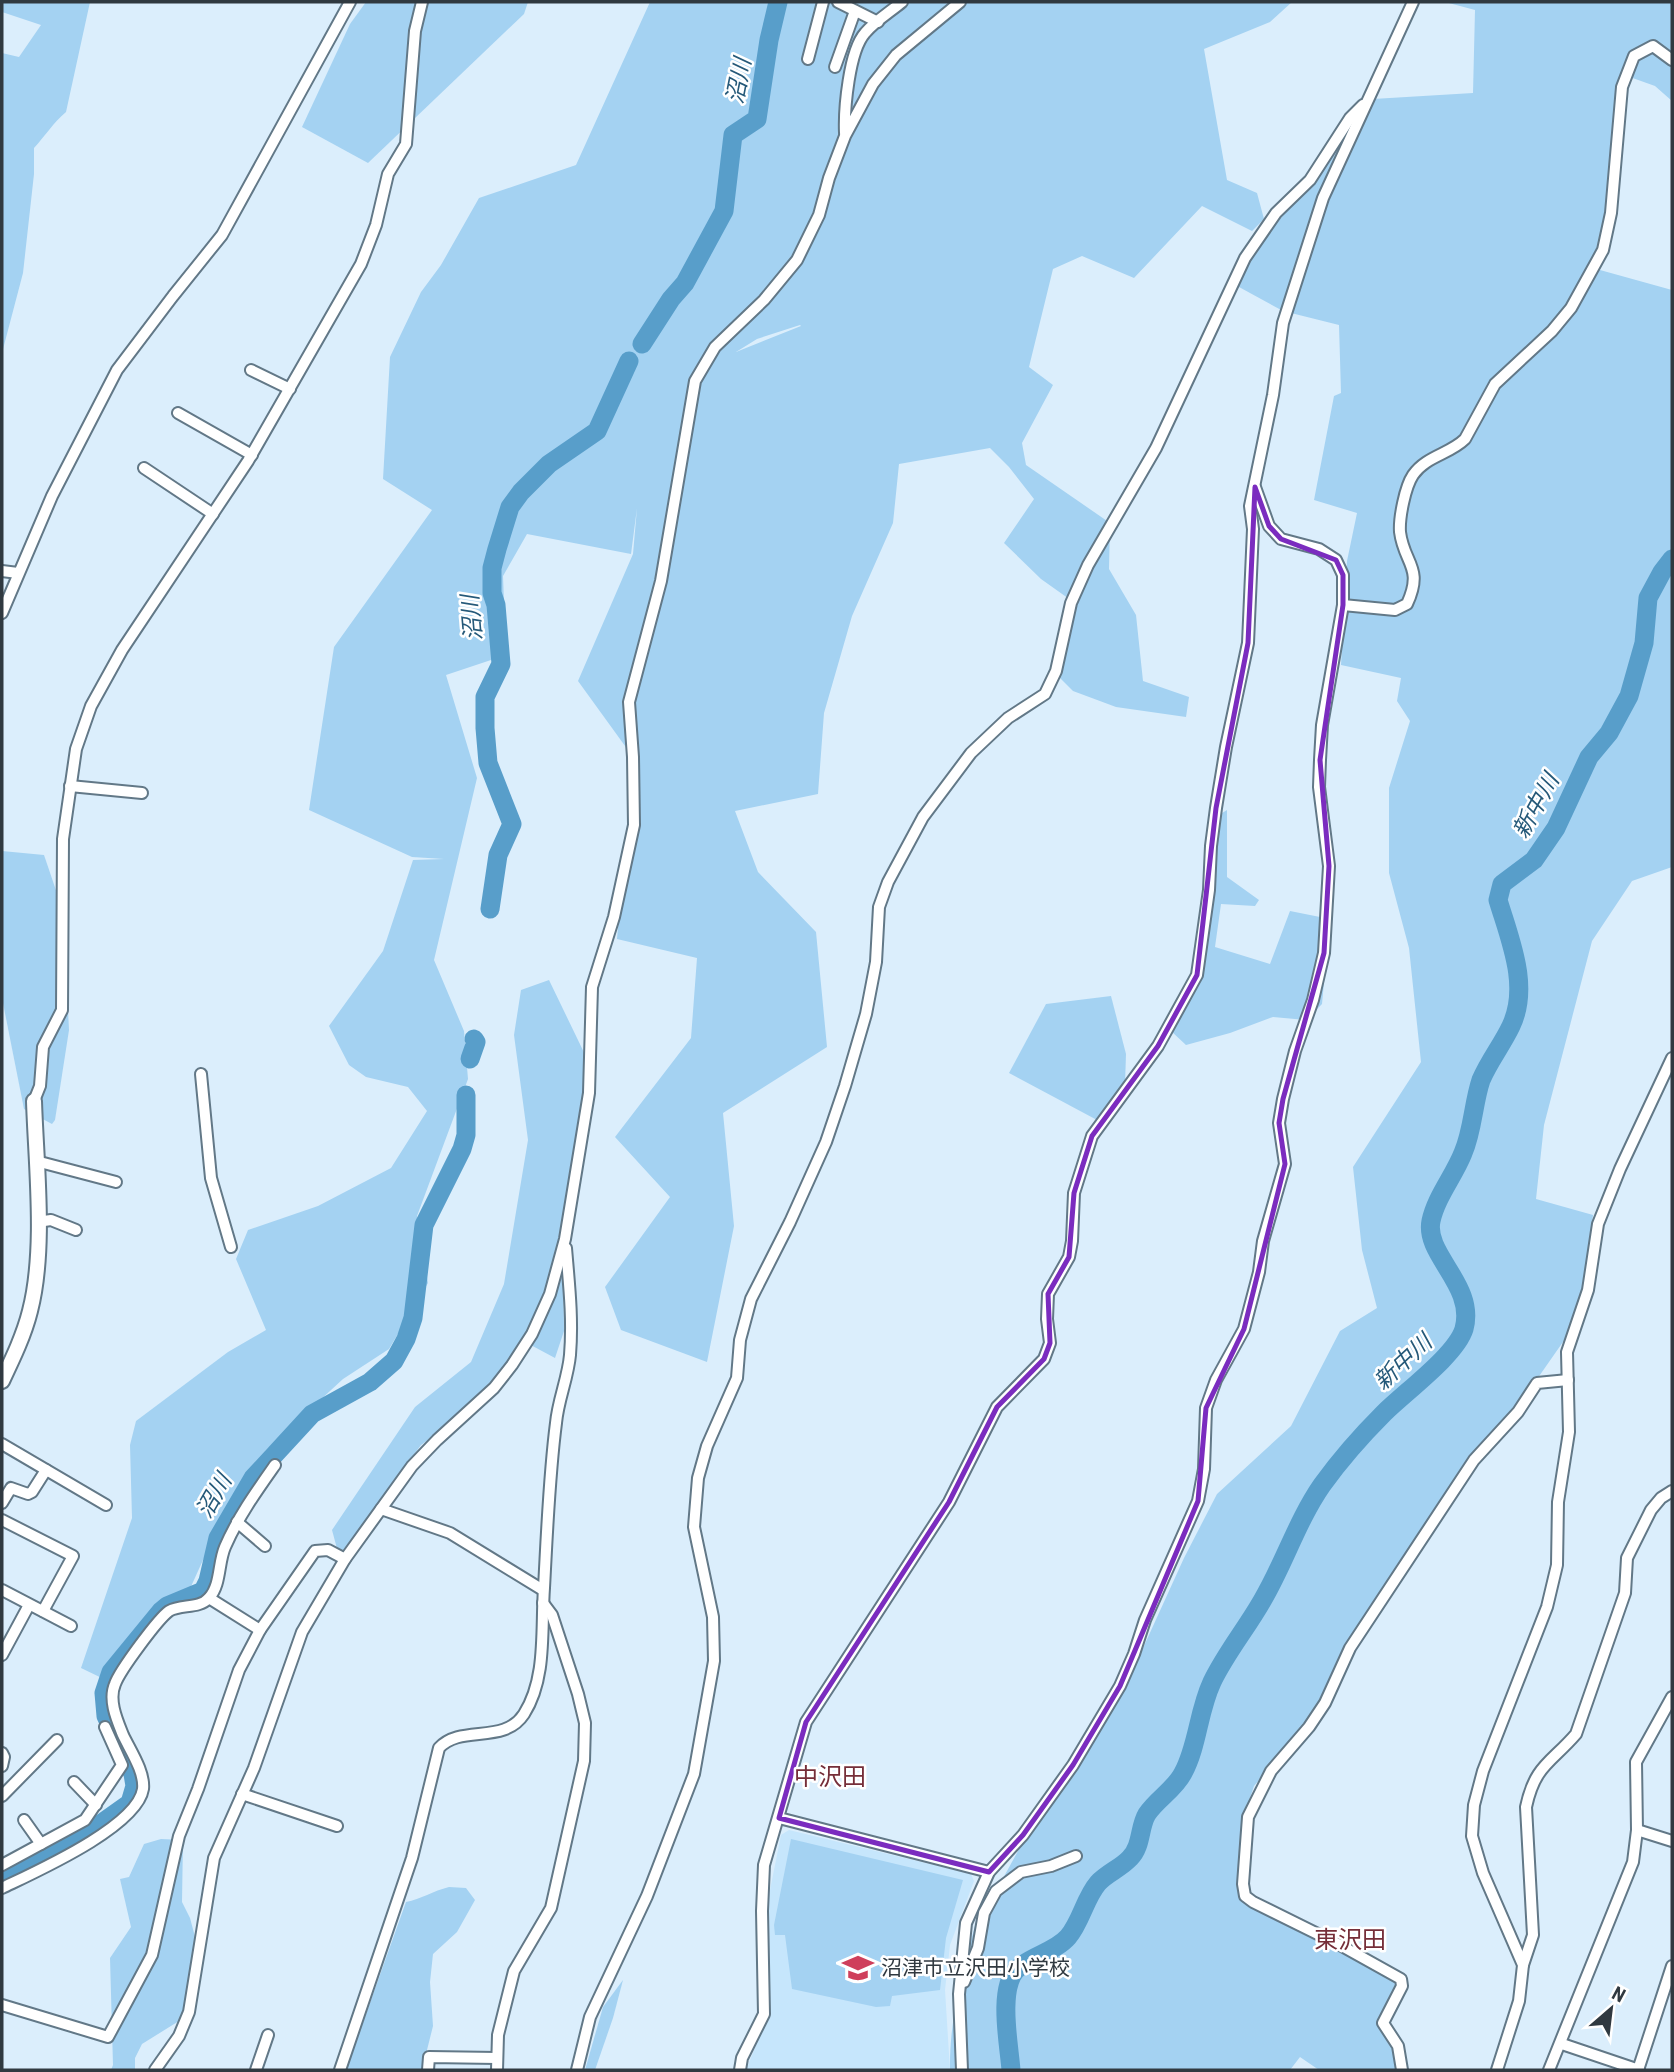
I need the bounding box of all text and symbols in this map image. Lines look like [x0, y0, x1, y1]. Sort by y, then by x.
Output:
water label: 沼川 [721, 53, 757, 106]
water label: 沼川 [456, 591, 487, 642]
water label: 新中川 [1507, 767, 1566, 843]
water label: 新中川 [1369, 1327, 1440, 1395]
water label: 沼川 [191, 1467, 239, 1523]
district label: 中沢田 [794, 1763, 866, 1791]
district label: 東沢田 [1314, 1926, 1386, 1954]
school or university icon: 沼津市立沢田小学校 [841, 1951, 875, 1985]
place label: 沼津市立沢田小学校 [881, 1956, 1070, 1980]
north arrow [1576, 1974, 1646, 2044]
text: N [1608, 1982, 1629, 2007]

